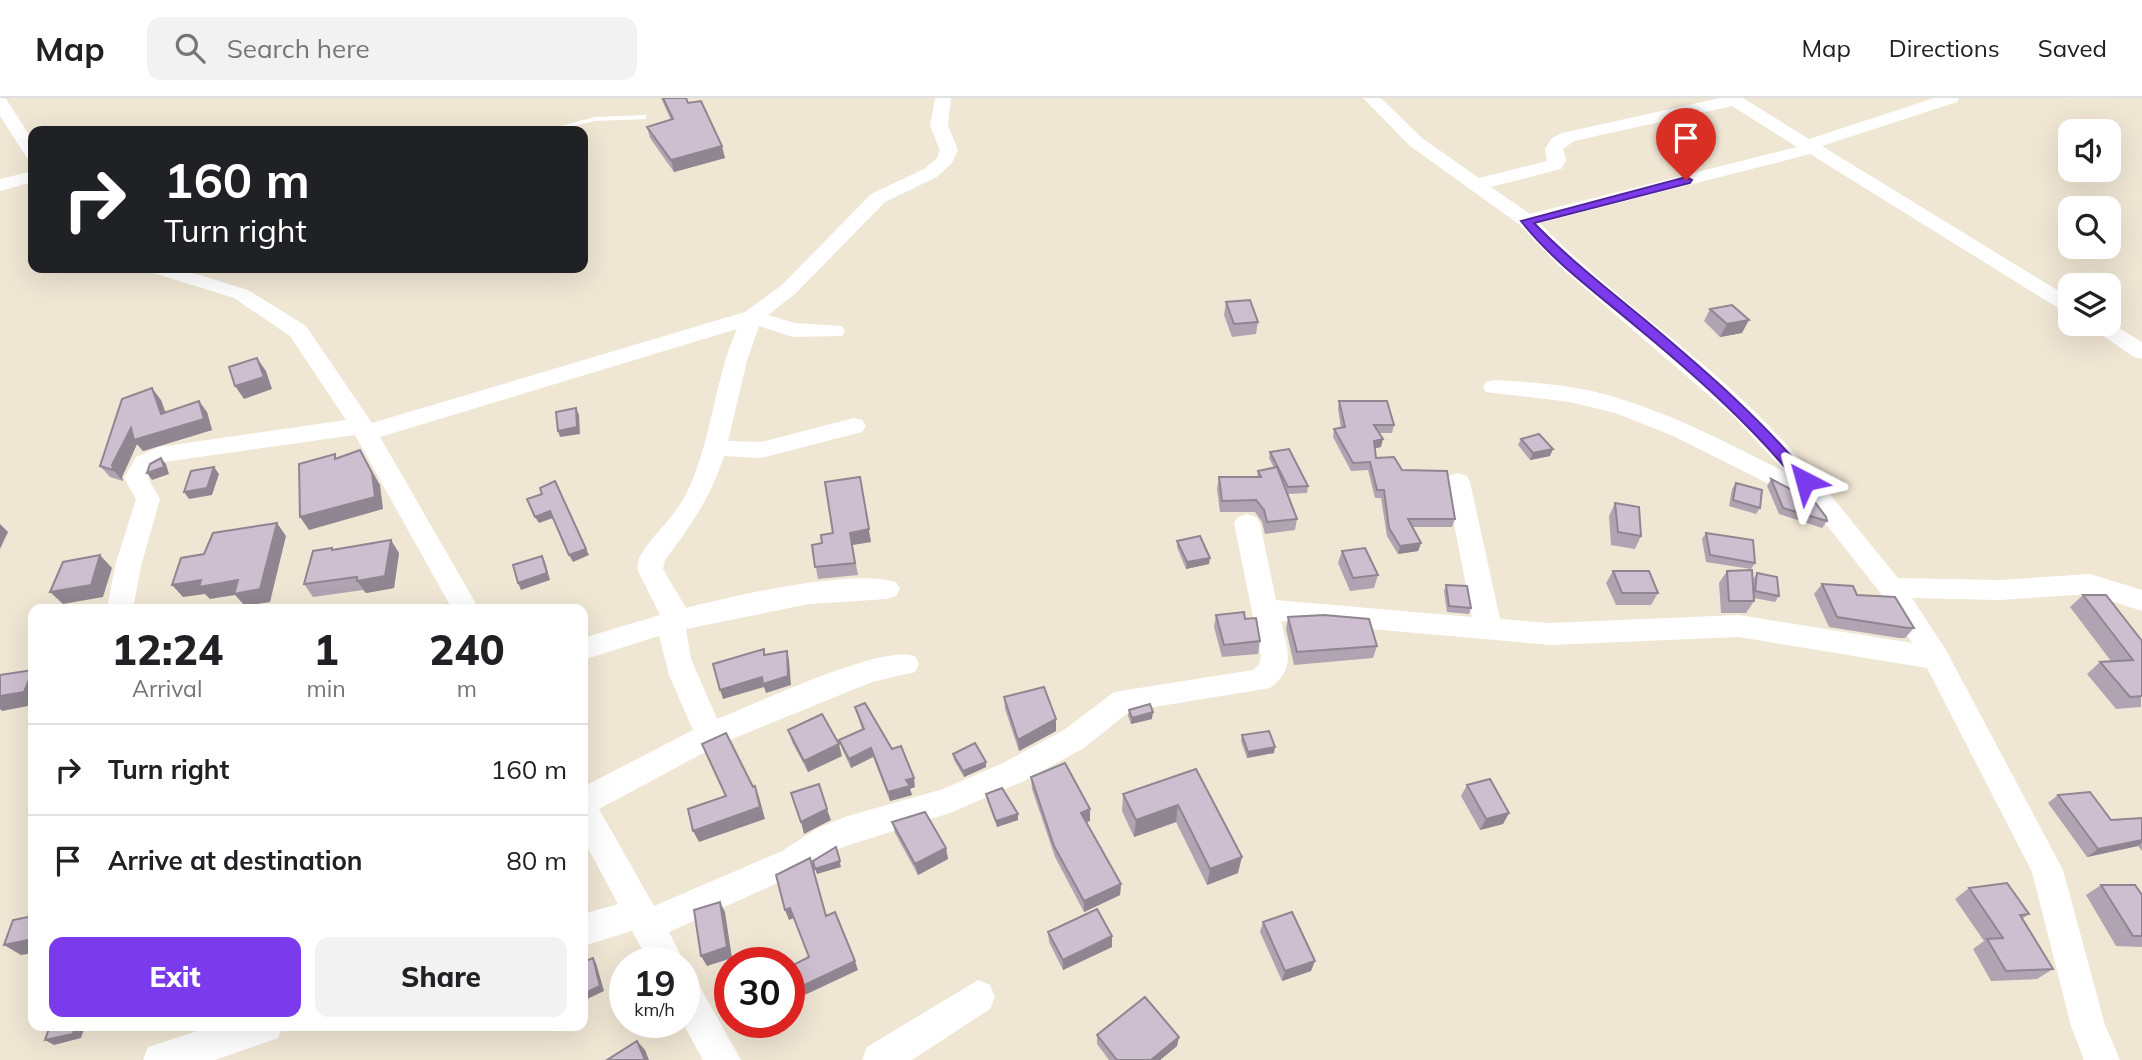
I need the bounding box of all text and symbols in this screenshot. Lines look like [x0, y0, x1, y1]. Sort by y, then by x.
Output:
search box [147, 17, 637, 80]
text: Map [35, 28, 105, 69]
icon: search [171, 29, 209, 67]
text: Search here [227, 32, 370, 65]
text: Map [1801, 33, 1851, 63]
text: Directions [1889, 33, 2000, 63]
text: Saved [2038, 33, 2107, 63]
pin [1656, 108, 1716, 180]
icon: arrive [1667, 119, 1705, 157]
map controls [2058, 119, 2121, 336]
button: sound [2058, 119, 2121, 182]
text: 160 m [164, 149, 310, 210]
icon: right [49, 154, 140, 245]
button: search [2058, 196, 2121, 259]
text: Turn right [164, 210, 307, 250]
button: layers [2058, 273, 2121, 336]
position arrow [1768, 444, 1842, 518]
text: 12:24 [111, 623, 223, 676]
text: 1 [313, 623, 339, 676]
text: 240 [429, 623, 505, 676]
text: Arrival [132, 674, 202, 703]
text: min [306, 674, 346, 703]
text: m [457, 674, 477, 703]
icon: right [49, 751, 87, 789]
text: Turn right [108, 753, 229, 786]
text: 160 m [491, 753, 567, 786]
icon: arrive [49, 842, 87, 880]
text: Arrive at destination [108, 844, 363, 877]
text: 80 m [506, 844, 567, 877]
button: Exit [49, 937, 301, 1017]
button: Share [315, 937, 567, 1017]
speed limit sign: 30 [714, 947, 805, 1038]
text: 19 [633, 961, 676, 1005]
text: km/h [634, 998, 675, 1021]

